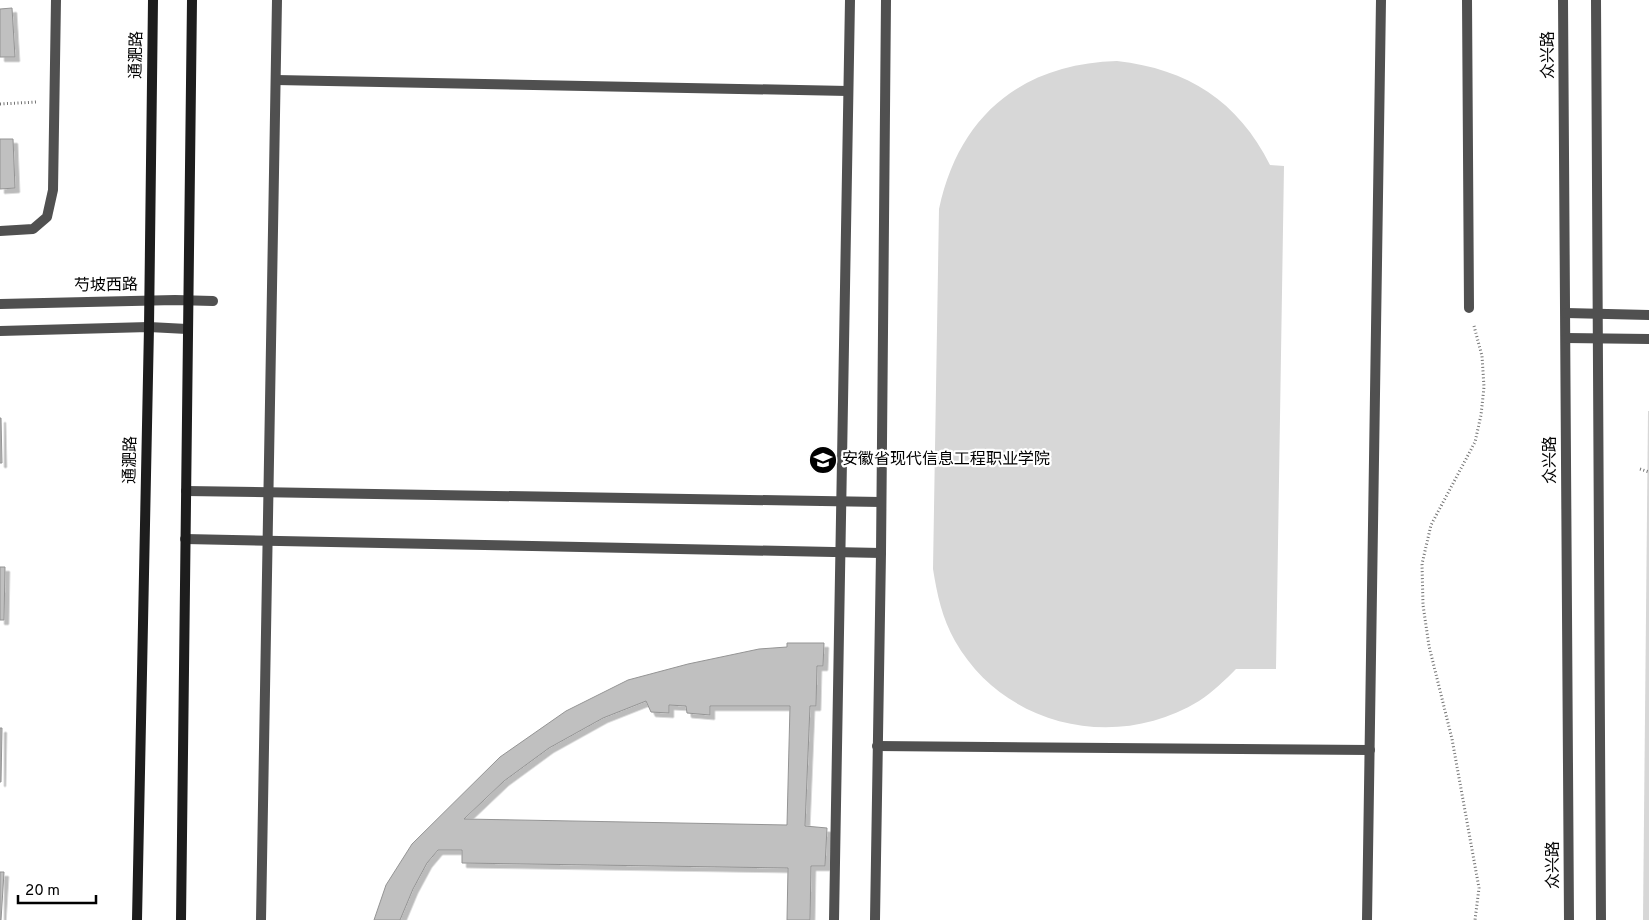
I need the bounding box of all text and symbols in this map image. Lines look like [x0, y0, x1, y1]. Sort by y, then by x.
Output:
street label: 通淝路 [127, 31, 147, 79]
street label: 众兴路 [1539, 31, 1559, 79]
street label: 芍坡西路 [74, 275, 138, 297]
street label: 通淝路 [121, 436, 141, 484]
street label: 众兴路 [1541, 436, 1561, 484]
school or university icon: 安徽省现代信息工程职业学院 [808, 445, 838, 475]
place label: 安徽省现代信息工程职业学院 [842, 450, 1050, 470]
street label: 众兴路 [1544, 841, 1564, 889]
scale bar [18, 872, 95, 904]
text: 20 m [25, 882, 60, 901]

